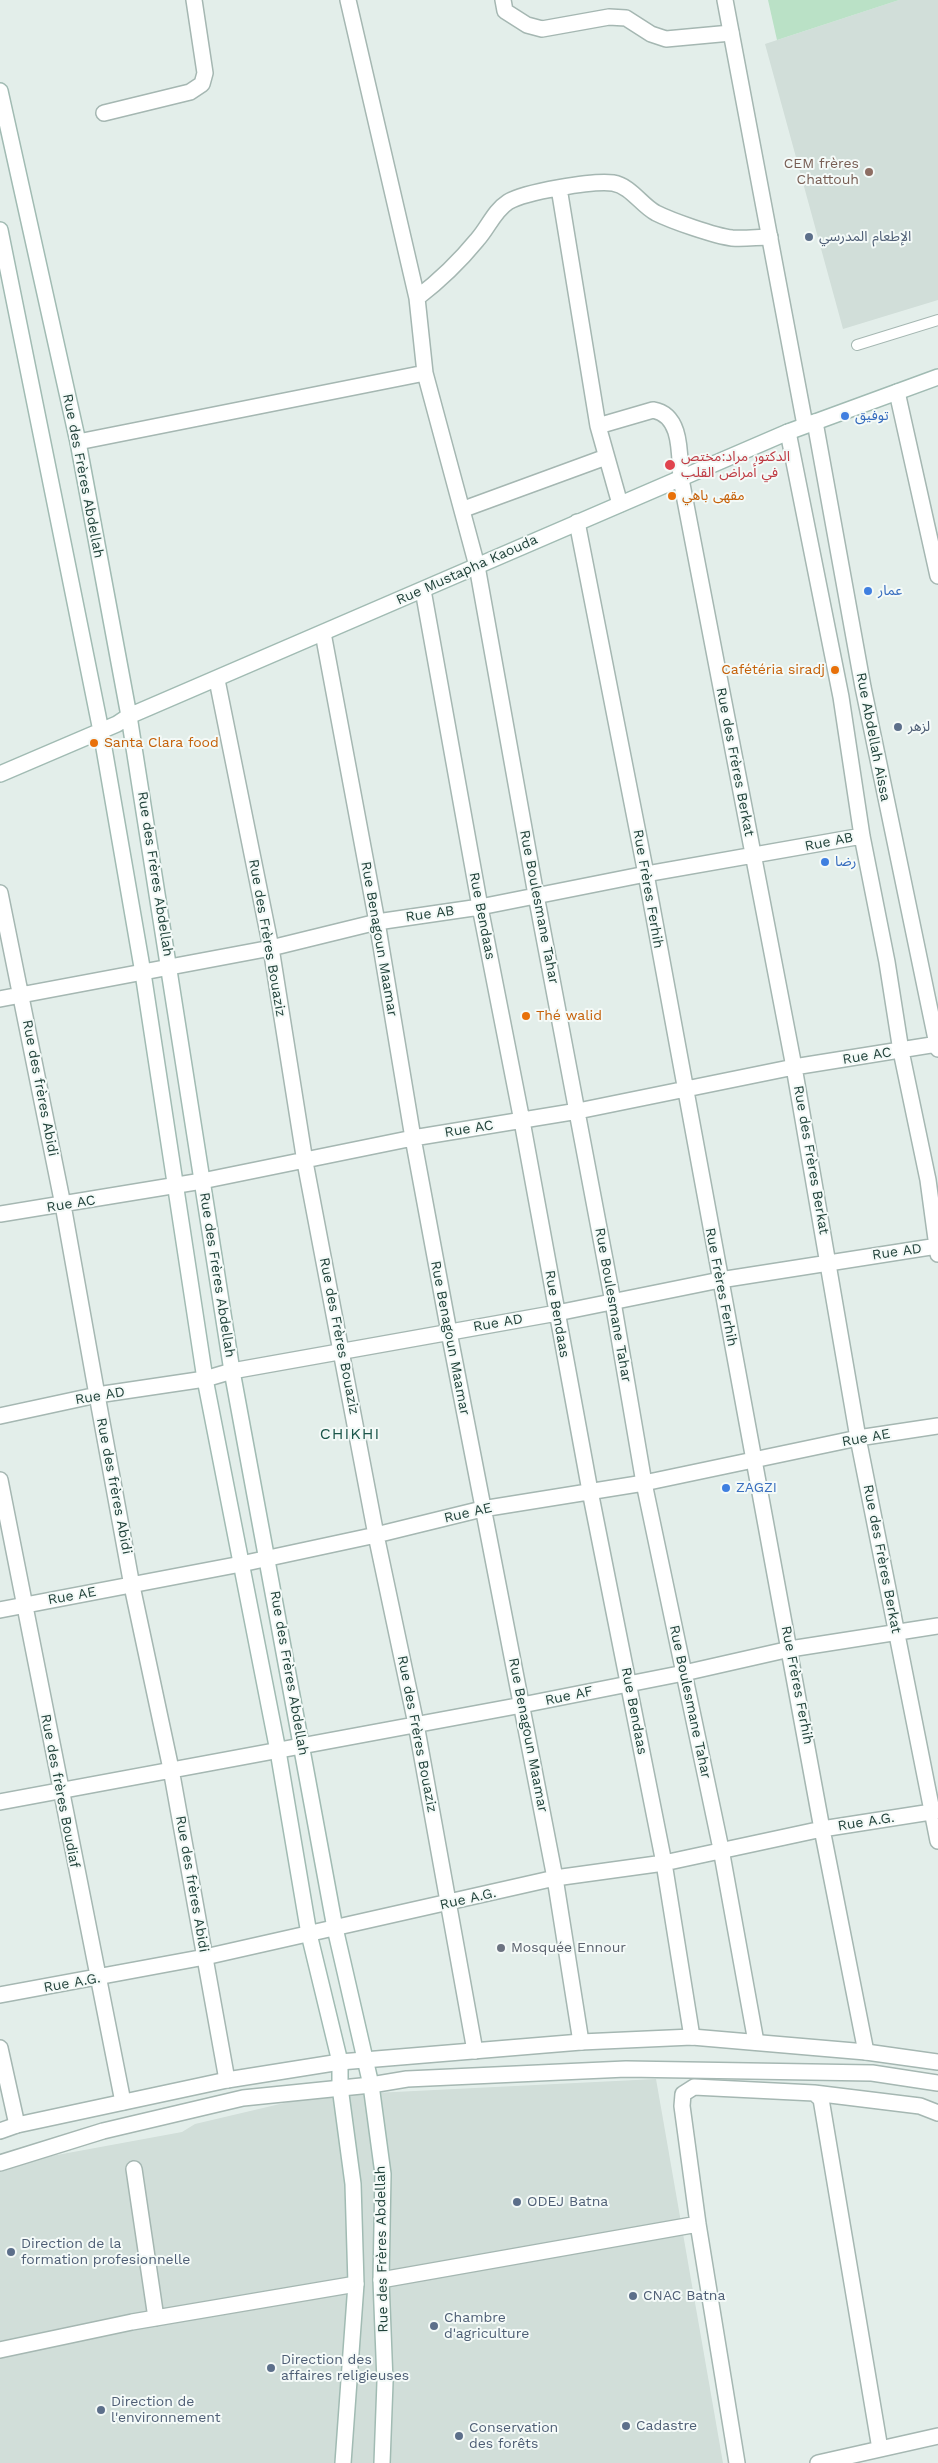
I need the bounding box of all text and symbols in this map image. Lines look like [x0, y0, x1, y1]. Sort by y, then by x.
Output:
place label: CEM frères Chattouh [784, 156, 859, 188]
marker: CEM frères Chattouh [863, 166, 875, 178]
place label: الإطعام المدرسي [819, 229, 911, 245]
marker: الإطعام المدرسي [803, 231, 815, 243]
street label: Rue des Frères Abdellah [59, 392, 107, 560]
place label: توفيق [855, 408, 889, 424]
marker: توفيق [839, 410, 851, 422]
place label: الدكتور مراد:مختص في أمراض القلب [681, 449, 790, 482]
marker: الدكتور مراد:مختص في أمراض القلب [663, 458, 677, 472]
place label: مقهى باهي [682, 488, 745, 504]
marker: مقهى باهي [666, 490, 678, 502]
street label: Rue Mustapha Kaouda [394, 531, 540, 609]
place label: عمار [878, 583, 902, 599]
marker: عمار [862, 585, 874, 597]
place label: Cafétéria siradj [721, 662, 825, 678]
marker: Cafétéria siradj [829, 664, 841, 676]
street label: Rue Abdellah Aissa [852, 671, 894, 803]
street label: Rue des Frères Berkat [712, 686, 758, 838]
place label: لزهر [908, 719, 930, 735]
marker: لزهر [892, 721, 904, 733]
place label: Santa Clara food [104, 735, 219, 751]
marker: Santa Clara food [88, 737, 100, 749]
street label: Rue des Frères Abdellah [134, 790, 176, 958]
street label: Rue Frères Ferhih [629, 828, 667, 950]
street label: Rue Boulesmane Tahar [516, 829, 562, 985]
street label: Rue AB [803, 829, 855, 855]
place label: رضا [835, 854, 856, 870]
marker: رضا [819, 856, 831, 868]
street label: Rue des Frères Bouaziz [245, 858, 289, 1018]
street label: Rue Benagoun Maamar [357, 860, 401, 1018]
street label: Rue Bendaas [465, 871, 499, 961]
street label: Rue AB [405, 902, 455, 926]
place label: Thé walid [536, 1008, 602, 1024]
marker: Thé walid [520, 1010, 532, 1022]
street label: Rue des frères Abidi [19, 1018, 61, 1158]
street label: Rue AC [841, 1044, 893, 1068]
street label: Rue des Frères Berkat [790, 1084, 832, 1236]
street label: Rue AC [443, 1117, 495, 1141]
street label: Rue des Frères Abdellah [196, 1191, 238, 1359]
street label: Rue AC [45, 1192, 97, 1216]
street label: Rue Boulesmane Tahar [591, 1226, 635, 1384]
street label: Rue Frères Ferhih [701, 1226, 741, 1348]
street label: Rue AD [871, 1240, 923, 1264]
street label: Rue des Frères Bouaziz [316, 1256, 362, 1416]
street label: Rue Benagoun Maamar [427, 1259, 473, 1417]
street label: Rue Bendaas [541, 1269, 573, 1359]
street label: Rue AD [472, 1310, 524, 1336]
street label: Rue AD [74, 1383, 126, 1409]
street label: Rue des frères Abidi [93, 1416, 135, 1556]
district label: CHIKHI [319, 1424, 381, 1444]
street label: Rue AE [841, 1425, 891, 1451]
place label: ZAGZI [736, 1480, 777, 1496]
marker: ZAGZI [720, 1482, 732, 1494]
street label: Rue des Frères Berkat [859, 1483, 905, 1635]
street label: Rue AE [442, 1499, 494, 1527]
street label: Rue AE [47, 1583, 97, 1609]
street label: Rue des Frères Abdellah [266, 1589, 312, 1757]
street label: Rue Boulesmane Tahar [666, 1624, 714, 1780]
street label: Rue Frères Ferhih [777, 1624, 817, 1746]
street label: Rue des Frères Bouaziz [394, 1654, 440, 1814]
street label: Rue Benagoun Maamar [505, 1656, 551, 1814]
street label: Rue Bendaas [617, 1666, 651, 1756]
street label: Rue AF [544, 1683, 594, 1709]
street label: Rue des frères Boudiaf [37, 1713, 83, 1869]
street label: Rue A.G. [836, 1809, 896, 1835]
street label: Rue des frères Abidi [172, 1814, 212, 1954]
street label: Rue A.G. [438, 1884, 498, 1914]
place label: Mosquée Ennour [511, 1940, 626, 1956]
marker: Mosquée Ennour [495, 1942, 507, 1954]
street label: Rue A.G. [42, 1970, 102, 1996]
street label: Rue des Frères Abdellah [372, 2165, 392, 2333]
place label: ODEJ Batna [527, 2194, 608, 2210]
marker: ODEJ Batna [511, 2196, 523, 2208]
place label: Direction de la formation profesionnelle [21, 2236, 190, 2268]
marker: Direction de la formation profesionnelle [5, 2246, 17, 2258]
place label: CNAC Batna [643, 2288, 725, 2304]
marker: CNAC Batna [627, 2290, 639, 2302]
place label: Chambre d'agriculture [444, 2310, 529, 2342]
marker: Chambre d'agriculture [428, 2320, 440, 2332]
place label: Direction des affaires religieuses [281, 2352, 409, 2384]
marker: Direction des affaires religieuses [265, 2362, 277, 2374]
place label: Direction de l'environnement [111, 2394, 221, 2426]
marker: Direction de l'environnement [95, 2404, 107, 2416]
place label: Cadastre [636, 2418, 697, 2434]
place label: Conservation des forêts [469, 2420, 558, 2452]
marker: Cadastre [620, 2420, 632, 2432]
marker: Conservation des forêts [453, 2430, 465, 2442]

